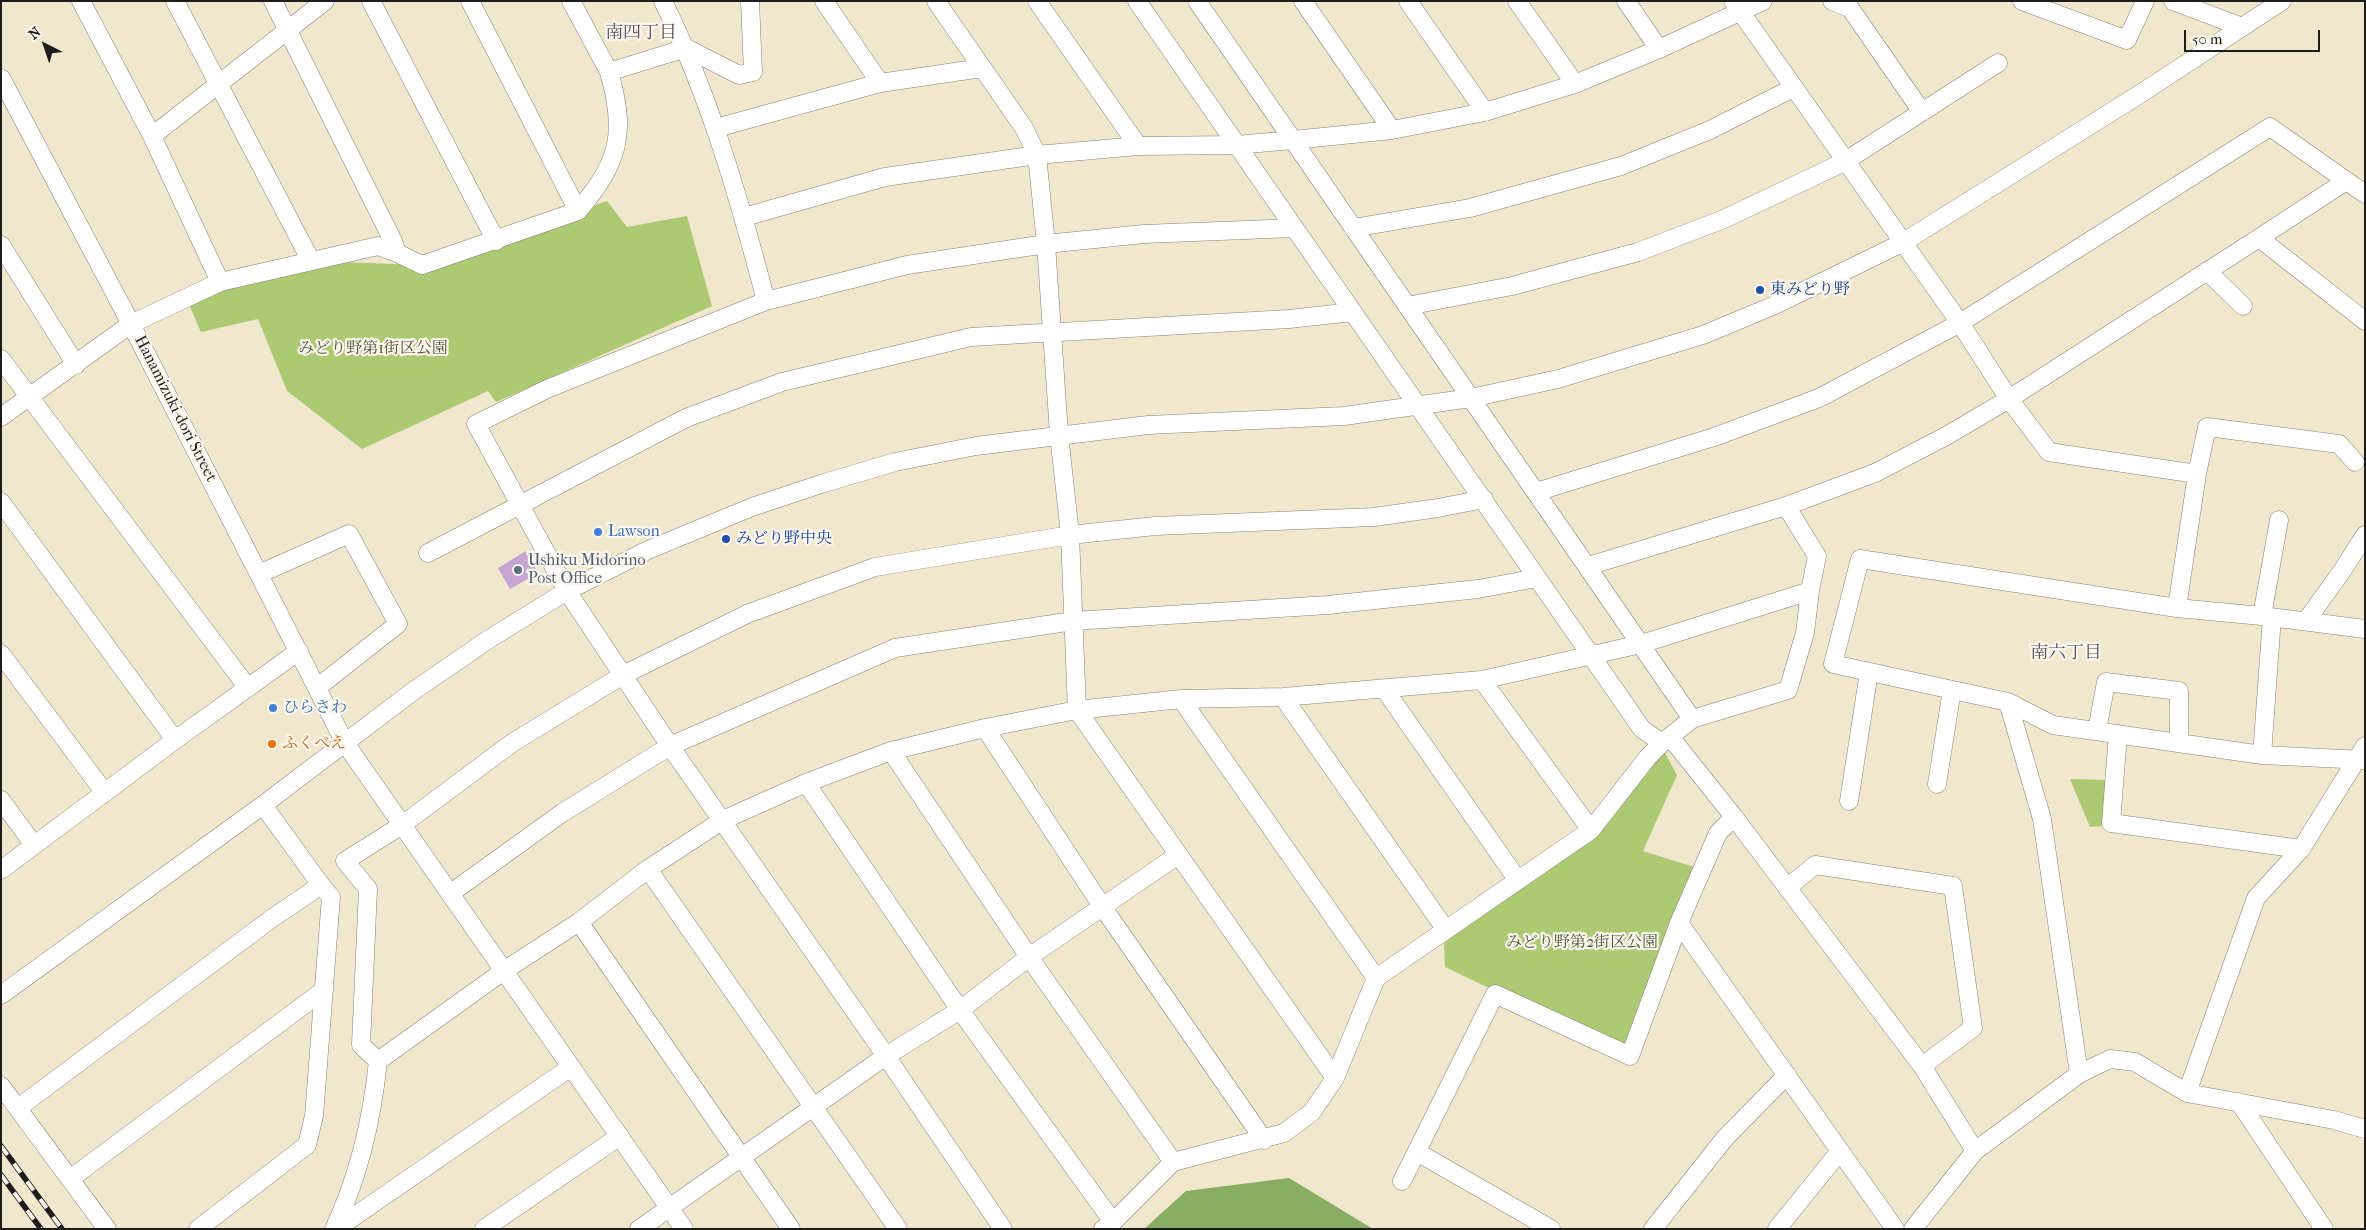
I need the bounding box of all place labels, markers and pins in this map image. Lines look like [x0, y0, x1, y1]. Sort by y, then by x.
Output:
place label: 東みどり野 [1770, 280, 1850, 300]
marker: 東みどり野 [1754, 284, 1766, 296]
place label: Lawson [608, 522, 660, 542]
marker: Lawson [592, 526, 604, 538]
place label: みどり野中央 [736, 529, 832, 549]
marker: みどり野中央 [720, 533, 732, 545]
place label: Ushiku Midorino Post Office [528, 551, 646, 589]
marker: Ushiku Midorino Post Office [512, 564, 524, 576]
place label: ひらさわ [283, 698, 347, 718]
marker: ひらさわ [267, 702, 279, 714]
place label: ふくべえ [282, 734, 346, 754]
marker: ふくべえ [266, 738, 278, 750]

